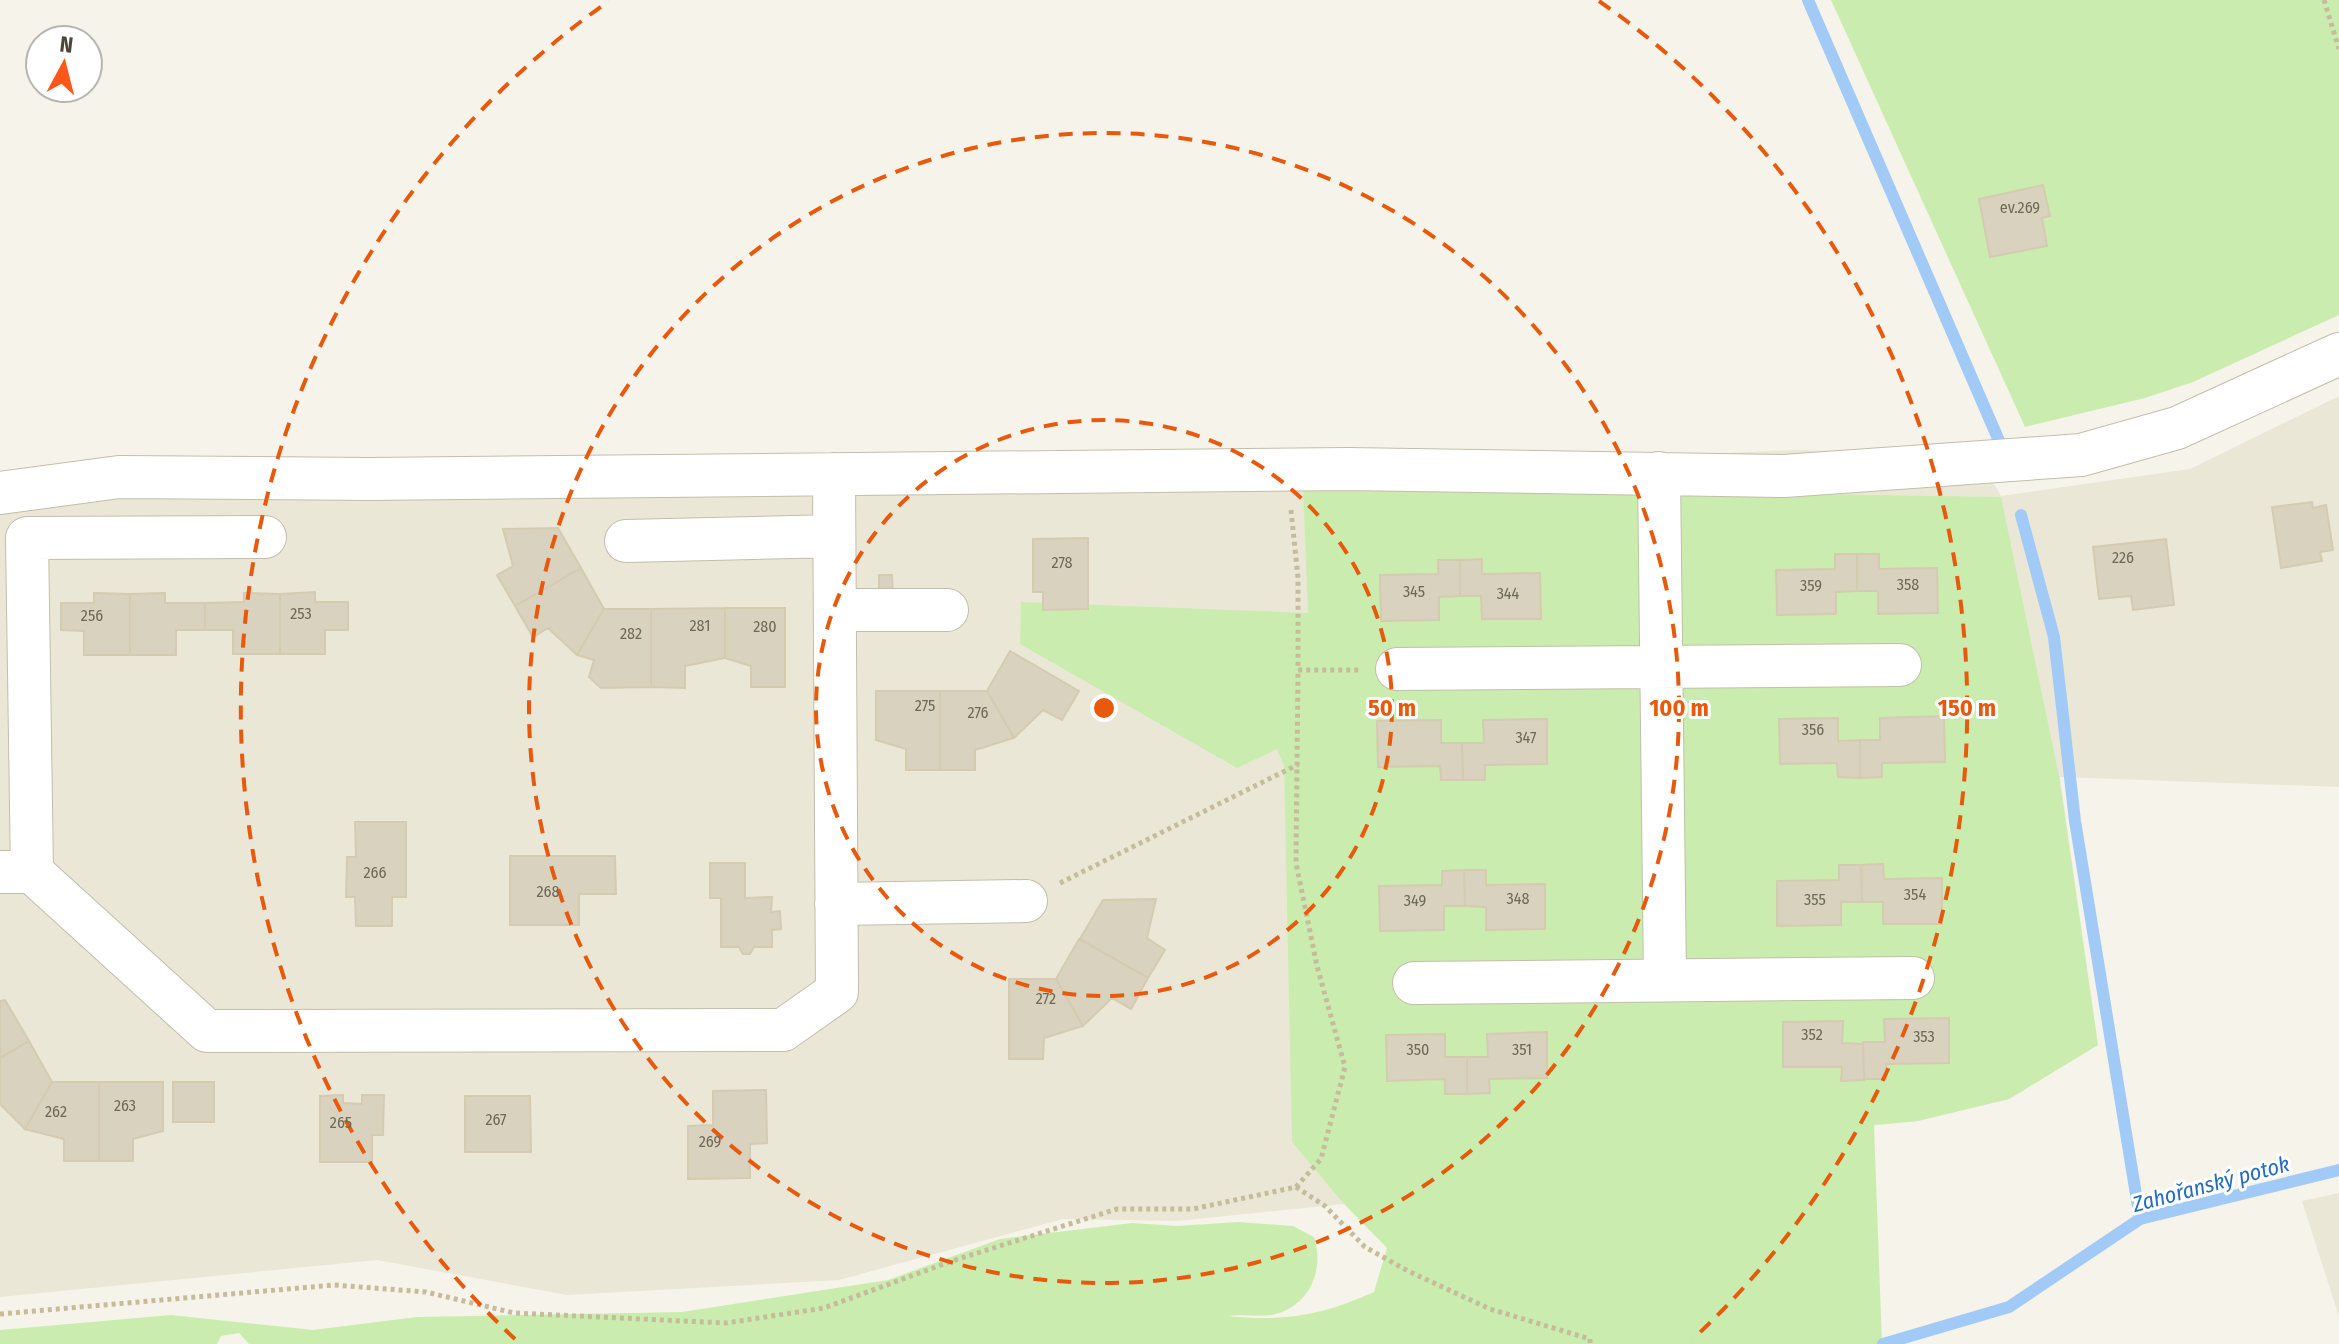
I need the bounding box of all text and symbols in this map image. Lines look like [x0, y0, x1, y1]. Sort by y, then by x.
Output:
north arrow [24, 24, 104, 104]
text: N [58, 30, 75, 59]
house number: ev.269 [2000, 198, 2040, 217]
house number: 226 [2112, 548, 2134, 567]
house number: 278 [1051, 553, 1073, 572]
house number: 358 [1897, 575, 1919, 594]
house number: 359 [1800, 576, 1822, 595]
house number: 345 [1403, 582, 1425, 601]
house number: 344 [1497, 584, 1520, 603]
house number: 253 [290, 604, 312, 623]
house number: 256 [81, 606, 103, 625]
house number: 281 [690, 616, 710, 635]
house number: 280 [753, 617, 777, 636]
house number: 282 [620, 624, 642, 643]
centre of rings [1090, 694, 1118, 722]
text: 50 m [1368, 694, 1416, 722]
text: 100 m [1649, 694, 1709, 722]
text: 150 m [1938, 694, 1996, 722]
house number: 275 [915, 696, 935, 715]
house number: 276 [968, 703, 989, 722]
house number: 356 [1802, 720, 1824, 739]
house number: 347 [1515, 728, 1537, 747]
house number: 266 [364, 863, 387, 882]
house number: 268 [537, 882, 560, 901]
house number: 354 [1904, 885, 1926, 904]
house number: 348 [1507, 889, 1529, 908]
house number: 355 [1804, 890, 1826, 909]
house number: 349 [1404, 891, 1426, 910]
house number: 272 [1036, 989, 1056, 1008]
house number: 352 [1801, 1025, 1823, 1044]
house number: 353 [1913, 1027, 1935, 1046]
house number: 350 [1407, 1040, 1429, 1059]
house number: 351 [1512, 1040, 1532, 1059]
house number: 263 [114, 1096, 136, 1115]
house number: 262 [45, 1102, 67, 1121]
house number: 267 [485, 1110, 507, 1129]
house number: 265 [330, 1113, 352, 1132]
house number: 269 [699, 1132, 722, 1151]
water label: Zahořanský potok [2129, 1150, 2293, 1218]

